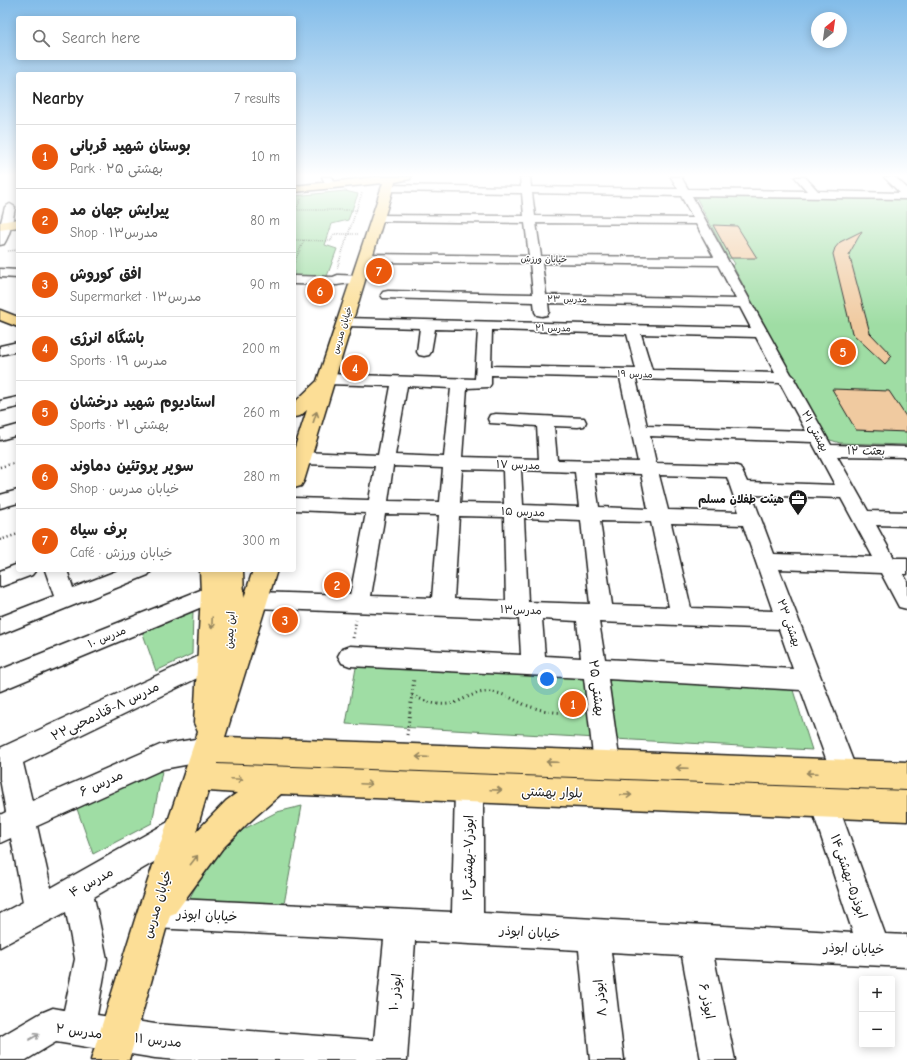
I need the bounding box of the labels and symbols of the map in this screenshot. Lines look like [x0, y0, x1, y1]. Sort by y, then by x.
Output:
north arrow [811, 12, 847, 48]
street label: خیابان ورزش [521, 254, 567, 265]
pin: 7 [366, 256, 392, 286]
pin: 6 [307, 276, 333, 306]
street label: مدرس ۲۳ [547, 294, 587, 305]
street label: خیابان مدرس [330, 305, 355, 355]
street label: مدرس ۲۱ [535, 323, 571, 334]
pin: 5 [830, 337, 856, 367]
pin: 4 [342, 353, 368, 383]
street label: مدرس ۱۹ [617, 368, 653, 381]
street label: بهشتی ۲۱ [798, 408, 831, 454]
one-way arrow [312, 411, 319, 424]
street label: بعثت ۱۲ [847, 444, 885, 459]
street label: مدرس ۱۷ [496, 458, 540, 472]
office icon: هيئت طفلان مسلم [787, 488, 809, 516]
place label: هيئت طفلان مسلم [698, 493, 784, 508]
street label: مدرس ۱۵ [501, 505, 545, 519]
pin: 2 [324, 570, 350, 600]
street label: بهشتی ۲۳ [773, 597, 804, 649]
street label: مدرس۱۳ [500, 603, 542, 617]
pin: 3 [272, 605, 298, 635]
street label: ابن یمین [222, 611, 239, 649]
one-way arrow [208, 616, 216, 629]
street label: مدرس ۱۰ [86, 624, 128, 650]
street label: بهشتی ۲۵ [584, 659, 608, 717]
your location [537, 669, 557, 689]
street label: مدرس ۸-قنادمحبی۲۲ [49, 678, 162, 745]
pin: 1 [560, 689, 586, 719]
one-way arrow [416, 753, 429, 761]
one-way arrow [546, 758, 559, 766]
one-way arrow [676, 764, 689, 771]
street label: مدرس ۶ [77, 767, 125, 800]
one-way arrow [806, 769, 819, 776]
one-way arrow [230, 775, 243, 783]
one-way arrow [359, 781, 372, 788]
street label: بلوار بهشتی [521, 783, 583, 803]
one-way arrow [489, 786, 502, 794]
one-way arrow [619, 791, 632, 799]
street label: ابوذر۷-بهشتی۱۶ [460, 815, 478, 901]
street label: ابوذر۵-بهشتی۱۴ [826, 832, 870, 921]
one-way arrow [190, 854, 199, 865]
street label: مدرس ۴ [66, 864, 116, 901]
street label: خیابان مدرس [140, 868, 175, 940]
street label: خیابان ابوذر [175, 906, 238, 925]
street label: خیابان ابوذر [498, 922, 561, 943]
street label: خیابان ابوذر [822, 939, 885, 958]
street label: ابوذر ۱۰ [386, 973, 405, 1011]
street label: ابوذر ۸ [591, 978, 610, 1017]
street label: ابوذر ۶ [695, 982, 718, 1020]
street label: مدرس ۲ [55, 1021, 103, 1042]
street label: مدرس ۱۱ [133, 1030, 182, 1051]
one-way arrow [28, 1032, 40, 1040]

